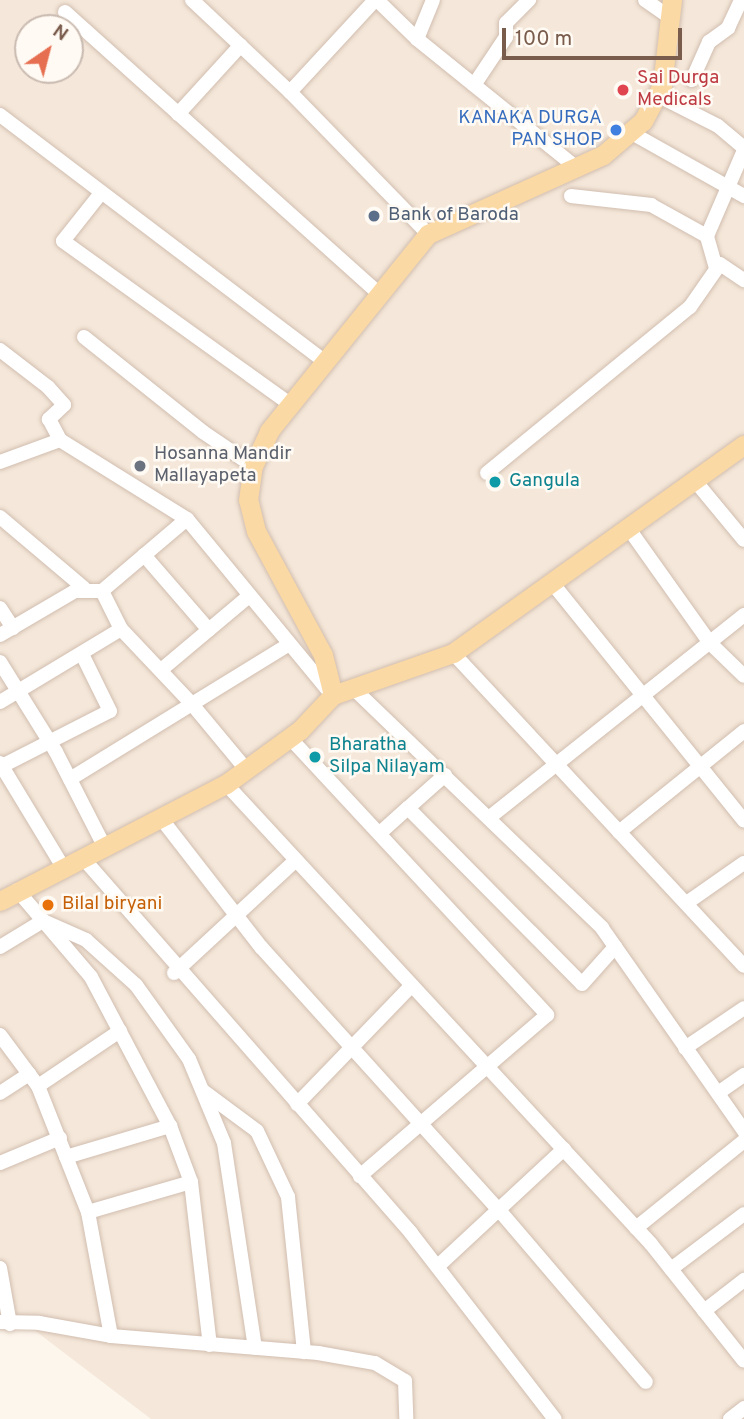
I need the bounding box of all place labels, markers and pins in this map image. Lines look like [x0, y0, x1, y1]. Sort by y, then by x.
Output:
place label: Sai Durga Medicals [637, 68, 719, 112]
marker: Sai Durga Medicals [615, 82, 631, 98]
place label: KANAKA DURGA PAN SHOP [458, 108, 602, 152]
marker: KANAKA DURGA PAN SHOP [608, 122, 624, 138]
place label: Bank of Baroda [388, 205, 519, 227]
marker: Bank of Baroda [366, 208, 382, 224]
place label: Hosanna Mandir Mallayapeta [154, 444, 292, 488]
marker: Hosanna Mandir Mallayapeta [132, 458, 148, 474]
place label: Gangula [509, 471, 580, 493]
marker: Gangula [487, 474, 503, 490]
place label: Bharatha Silpa Nilayam [329, 735, 445, 779]
marker: Bharatha Silpa Nilayam [307, 749, 323, 765]
place label: Bilal biryani [62, 894, 162, 916]
marker: Bilal biryani [40, 897, 56, 913]

